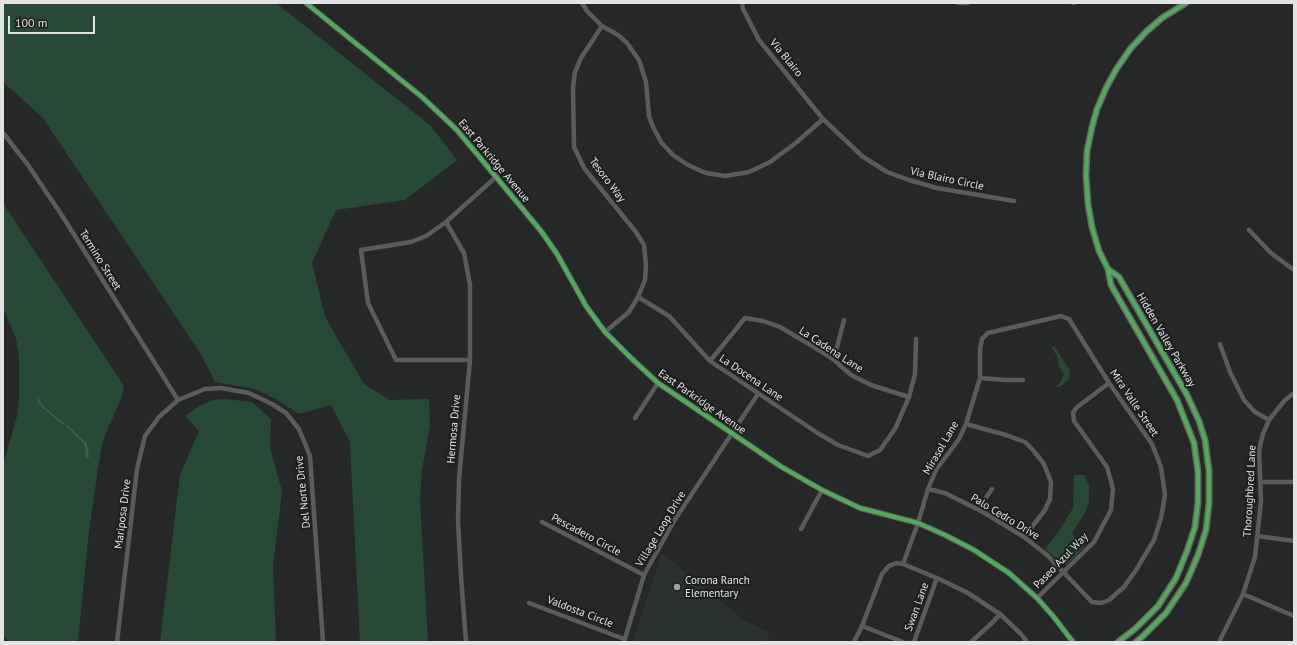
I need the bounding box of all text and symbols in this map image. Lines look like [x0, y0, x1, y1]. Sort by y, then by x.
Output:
scale bar [10, 8, 97, 34]
text: 100 m [15, 15, 48, 30]
street label: Via Blairo [767, 36, 805, 80]
street label: East Parkridge Avenue [455, 117, 533, 205]
street label: Tesoro Way [586, 155, 628, 205]
street label: Via Blairo Circle [909, 165, 985, 193]
street label: Termino Street [76, 227, 124, 293]
street label: Hidden Valley Parkway [1134, 291, 1198, 389]
street label: La Cadena Lane [796, 324, 866, 376]
street label: La Docena Lane [717, 352, 785, 404]
street label: East Parkridge Avenue [656, 367, 748, 437]
street label: Mira Valle Street [1107, 367, 1161, 439]
street label: Hermosa Drive [444, 394, 464, 464]
street label: Mirasol Lane [920, 419, 962, 477]
street label: Thoroughbred Lane [1241, 445, 1259, 537]
street label: Del Norte Drive [293, 455, 313, 529]
street label: Mariposa Drive [112, 478, 134, 550]
street label: Village Loop Drive [633, 489, 689, 569]
street label: Palo Cedro Drive [968, 491, 1042, 543]
street label: Pescadero Circle [549, 511, 623, 559]
street label: Paseo Azul Way [1031, 530, 1091, 592]
place label: Corona Ranch Elementary [685, 574, 750, 600]
street label: Swan Lane [902, 581, 932, 633]
marker: Corona Ranch Elementary [672, 582, 682, 592]
street label: Valdosta Circle [545, 593, 615, 631]

